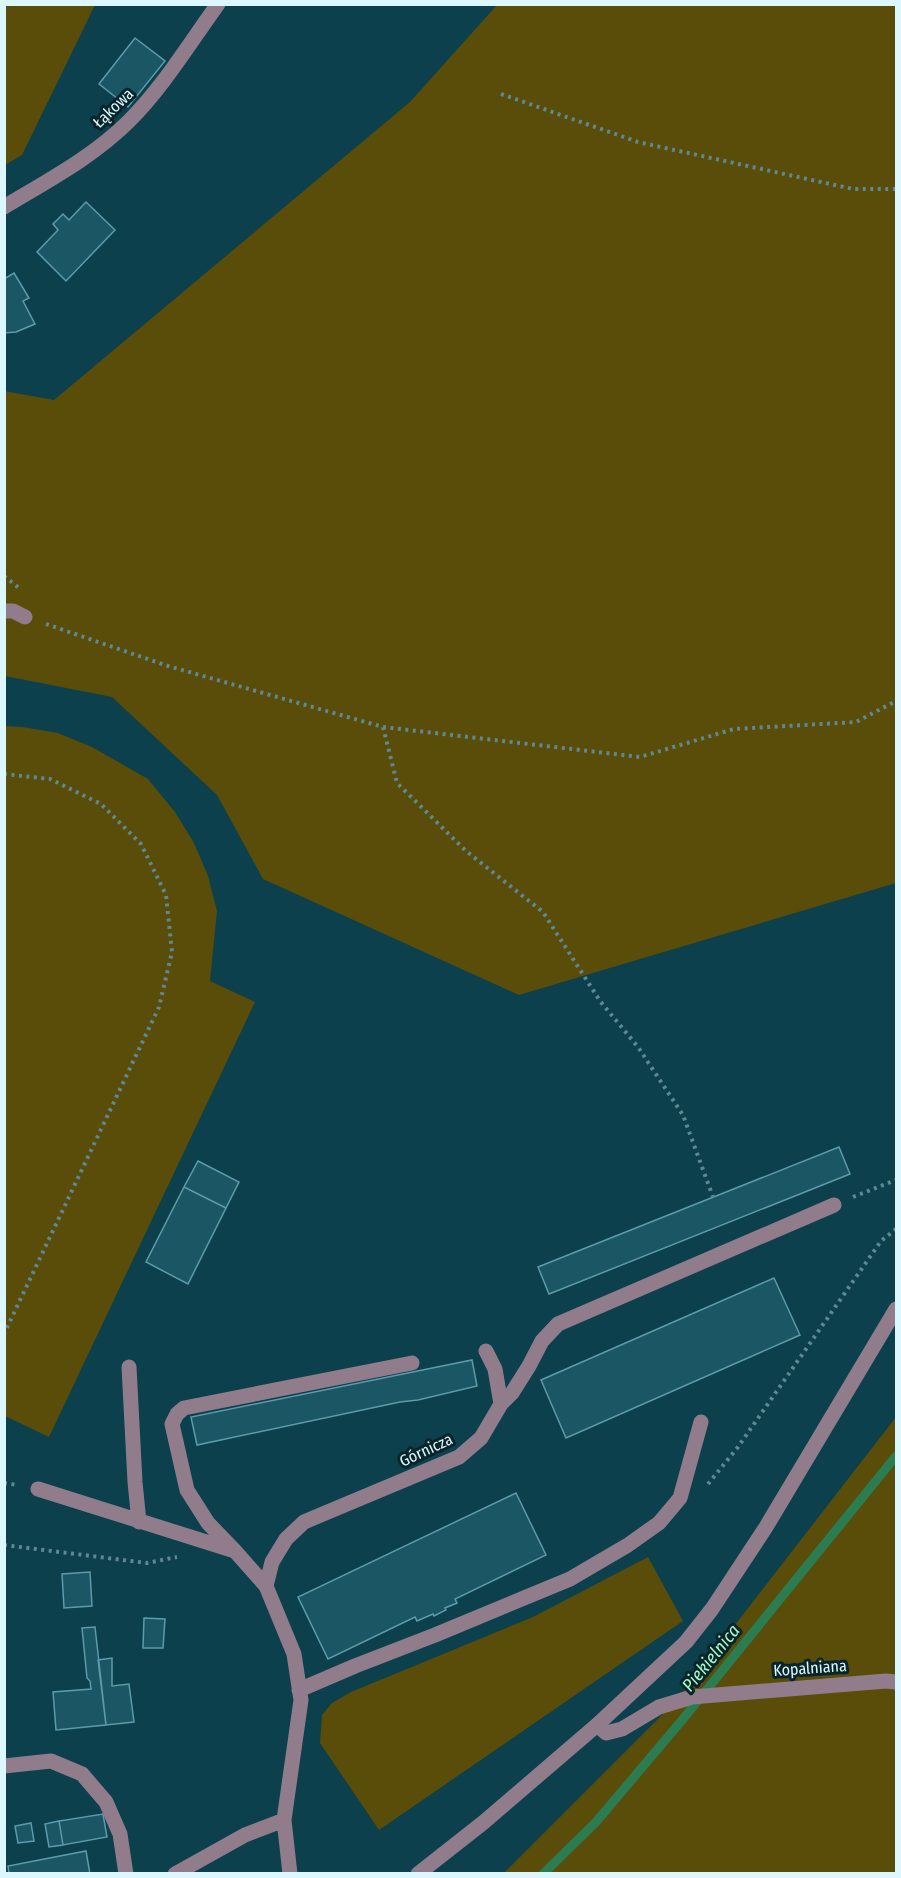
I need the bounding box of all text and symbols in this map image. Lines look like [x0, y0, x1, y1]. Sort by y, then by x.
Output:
street label: Łąkowa [89, 84, 138, 133]
street label: Górnicza [396, 1429, 456, 1471]
water label: Piekielnica [677, 1620, 745, 1696]
street label: Kopalniana [773, 1656, 847, 1680]

